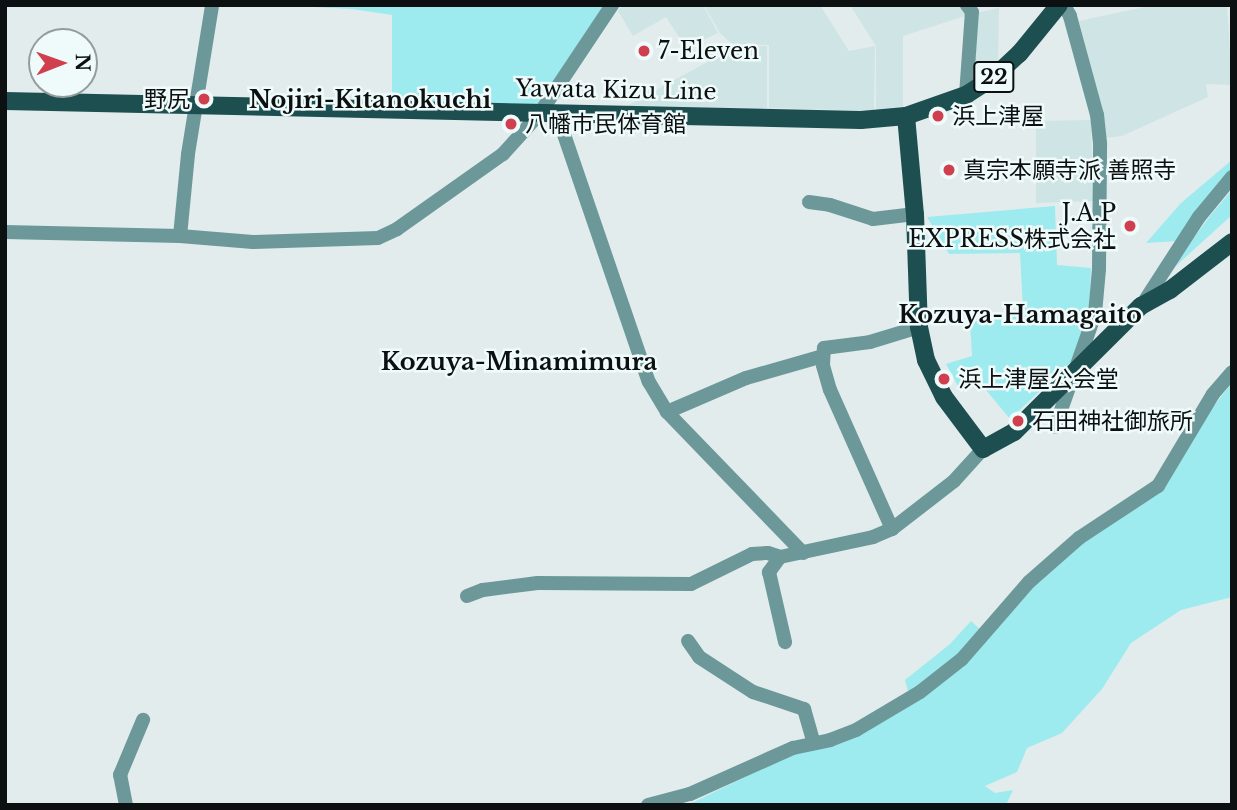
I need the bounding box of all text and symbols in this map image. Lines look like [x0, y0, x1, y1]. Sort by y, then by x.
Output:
north arrow [28, 28, 98, 98]
place label: 7-Eleven [658, 37, 759, 65]
marker: 7-Eleven [636, 43, 652, 59]
text: N [71, 54, 94, 72]
road number: 22 [973, 60, 1015, 94]
street label: Yawata Kizu Line [515, 74, 717, 106]
place label: 野尻 [144, 85, 190, 113]
district label: Nojiri-Kitanokuchi [249, 86, 491, 114]
marker: 野尻 [196, 91, 212, 107]
place label: 浜上津屋 [952, 102, 1044, 130]
marker: 浜上津屋 [930, 108, 946, 124]
place label: 八幡市民体育館 [525, 110, 686, 138]
marker: 八幡市民体育館 [503, 116, 519, 132]
place label: 真宗本願寺派 善照寺 [963, 156, 1177, 184]
marker: 真宗本願寺派 善照寺 [941, 162, 957, 178]
place label: J.A.P EXPRESS株式会社 [908, 199, 1116, 253]
marker: J.A.P EXPRESS株式会社 [1122, 218, 1138, 234]
district label: Kozuya-Hamagaito [898, 301, 1142, 329]
district label: Kozuya-Minamimura [381, 348, 657, 376]
place label: 浜上津屋公会堂 [958, 365, 1119, 393]
marker: 浜上津屋公会堂 [936, 371, 952, 387]
place label: 石田神社御旅所 [1032, 407, 1193, 435]
marker: 石田神社御旅所 [1010, 413, 1026, 429]

